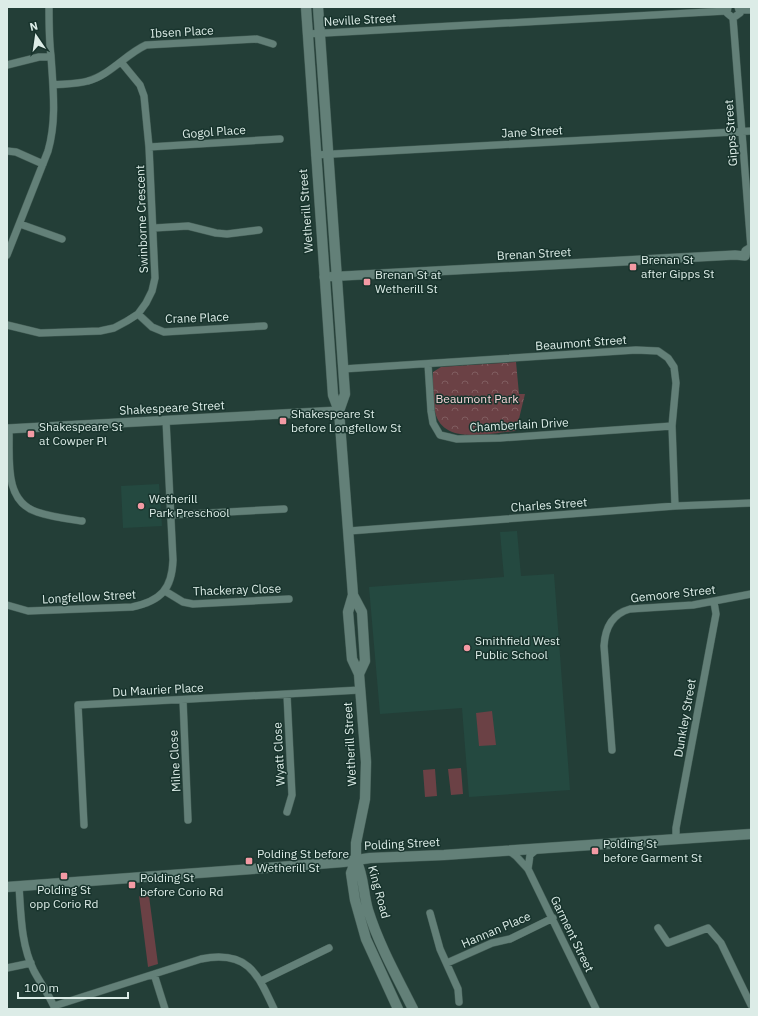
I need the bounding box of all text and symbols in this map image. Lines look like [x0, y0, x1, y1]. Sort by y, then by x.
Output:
street label: Neville Street [323, 10, 397, 29]
north arrow [16, 16, 56, 56]
text: N [28, 19, 39, 34]
street label: Ibsen Place [150, 22, 214, 41]
street label: Gipps Street [721, 99, 740, 167]
street label: Gogol Place [182, 122, 247, 141]
street label: Jane Street [501, 122, 563, 141]
street label: Swinborne Crescent [132, 165, 151, 273]
street label: Wetherill Street [295, 168, 316, 254]
street label: Brenan Street [496, 244, 572, 263]
place label: Brenan St after Gipps St [641, 252, 714, 281]
marker: Brenan St after Gipps St [628, 262, 638, 272]
place label: Brenan St at Wetherill St [375, 267, 441, 296]
marker: Brenan St at Wetherill St [362, 277, 372, 287]
street label: Crane Place [165, 309, 230, 326]
street label: Beaumont Street [535, 332, 627, 353]
park label: Beaumont Park [436, 391, 519, 406]
street label: Shakespeare Street [119, 397, 225, 418]
place label: Shakespeare St before Longfellow St [291, 406, 401, 435]
street label: Chamberlain Drive [469, 414, 569, 435]
marker: Shakespeare St before Longfellow St [278, 416, 288, 426]
place label: Shakespeare St at Cowper Pl [39, 419, 123, 448]
marker: Shakespeare St at Cowper Pl [26, 429, 36, 439]
place label: Wetherill Park Preschool [149, 491, 230, 520]
street label: Charles Street [510, 494, 588, 515]
marker: Wetherill Park Preschool [136, 501, 146, 511]
street label: Thackeray Close [193, 580, 282, 599]
street label: Gemoore Street [630, 582, 716, 605]
street label: Longfellow Street [41, 587, 136, 606]
place label: Smithfield West Public School [475, 633, 560, 662]
marker: Smithfield West Public School [462, 643, 472, 653]
street label: Dunkley Street [670, 677, 699, 758]
street label: Du Maurier Place [112, 680, 204, 699]
street label: Wetherill Street [340, 702, 359, 787]
street label: Wyatt Close [269, 721, 288, 786]
street label: Milne Close [165, 729, 184, 792]
street label: Polding Street [364, 834, 440, 853]
place label: Polding St before Garment St [603, 836, 702, 865]
place label: Polding St before Wetherill St [257, 846, 349, 875]
marker: Polding St before Garment St [590, 846, 600, 856]
marker: Polding St before Wetherill St [244, 856, 254, 866]
street label: King Road [365, 864, 394, 920]
place label: Polding St before Corio Rd [140, 870, 223, 899]
marker: Polding St opp Corio Rd [59, 871, 69, 881]
marker: Polding St before Corio Rd [127, 880, 137, 890]
place label: Polding St opp Corio Rd [29, 882, 99, 911]
street label: Garment Street [548, 893, 597, 974]
street label: Hannan Place [459, 908, 533, 951]
scale bar [18, 974, 128, 1000]
text: 100 m [24, 980, 59, 995]

